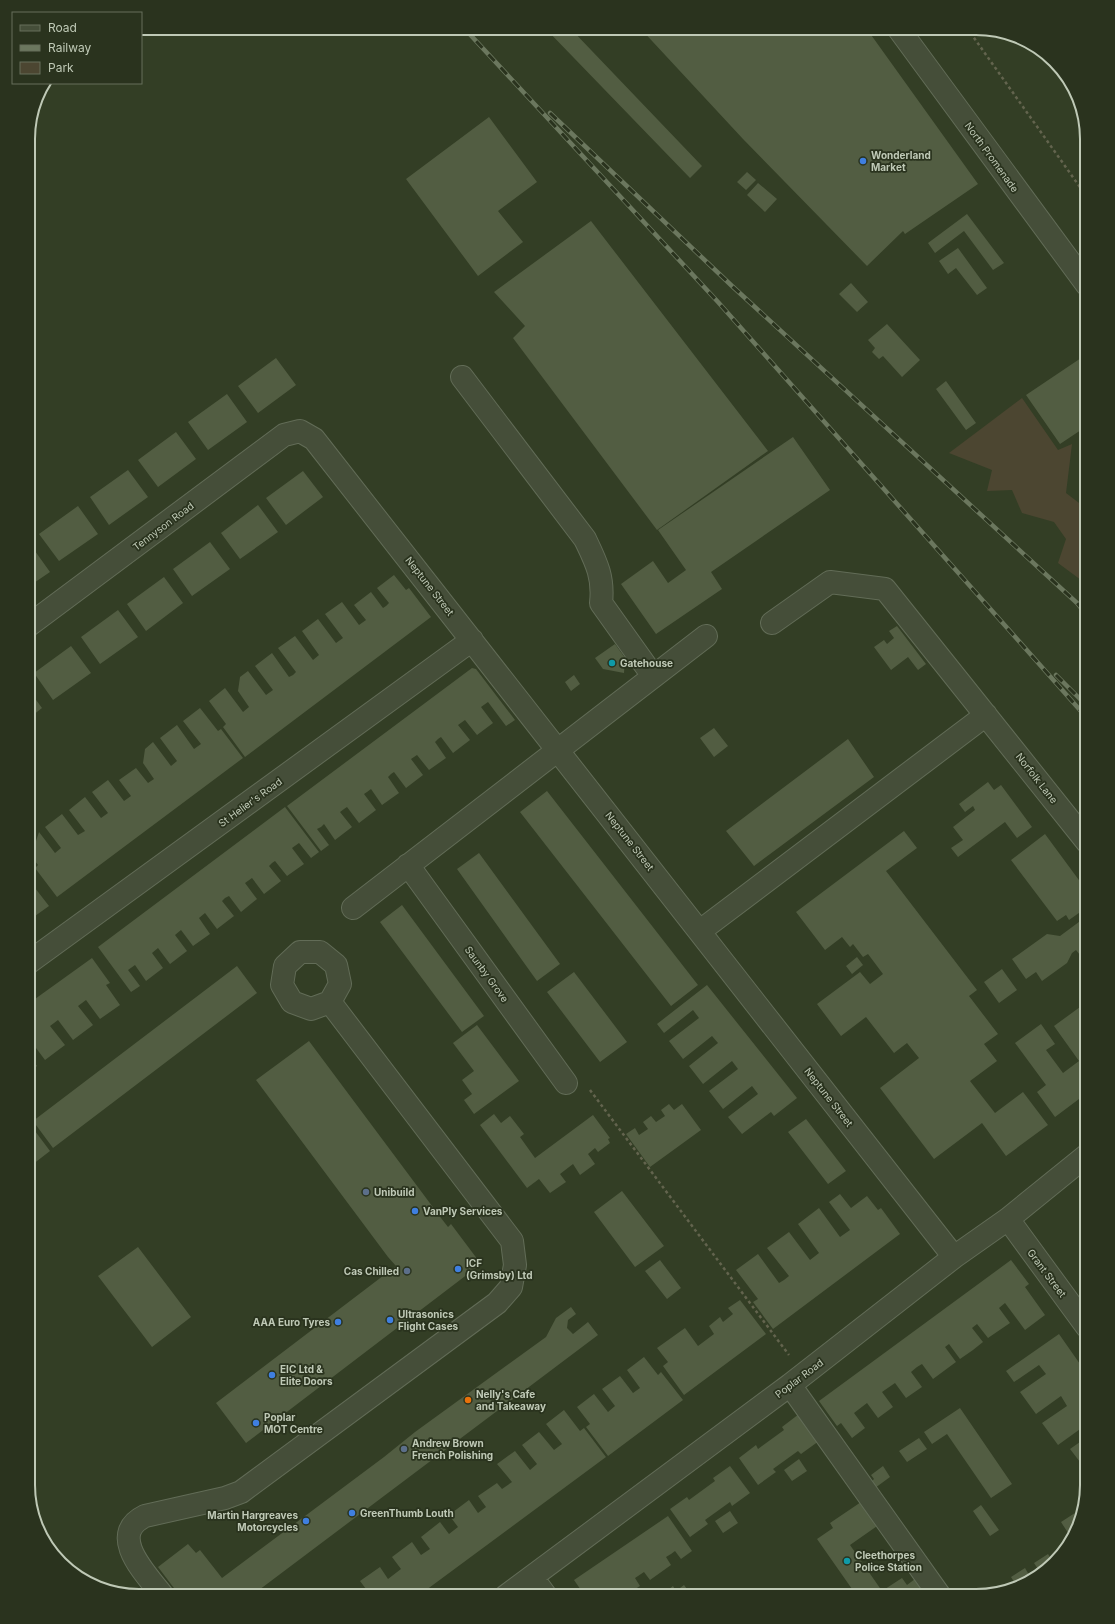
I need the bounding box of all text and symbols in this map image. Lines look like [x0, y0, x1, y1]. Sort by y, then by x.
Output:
legend [12, 12, 142, 84]
text: Road [48, 20, 77, 35]
text: Railway [48, 40, 92, 55]
text: Park [48, 60, 74, 75]
street label: North Promenade [963, 120, 1021, 194]
place label: Wonderland Market [871, 149, 931, 173]
marker: Wonderland Market [858, 156, 868, 166]
street label: Tennyson Road [130, 499, 196, 553]
street label: Neptune Street [403, 554, 457, 618]
place label: Gatehouse [620, 657, 673, 669]
marker: Gatehouse [607, 658, 617, 668]
street label: Norfolk Lane [1014, 750, 1060, 806]
street label: St Helier's Road [216, 775, 284, 829]
street label: Neptune Street [603, 809, 657, 873]
street label: Saunby Grove [463, 944, 511, 1004]
street label: Neptune Street [802, 1065, 856, 1129]
place label: Unibuild [374, 1186, 415, 1198]
marker: Unibuild [361, 1187, 371, 1197]
place label: VanPly Services [423, 1205, 503, 1218]
marker: VanPly Services [410, 1206, 420, 1216]
street label: Grant Street [1025, 1247, 1069, 1300]
place label: ICF (Grimsby) Ltd [466, 1257, 532, 1282]
marker: ICF (Grimsby) Ltd [453, 1264, 463, 1274]
place label: Cas Chilled [344, 1265, 399, 1277]
marker: Cas Chilled [402, 1266, 412, 1276]
place label: Ultrasonics Flight Cases [398, 1308, 459, 1333]
marker: Ultrasonics Flight Cases [385, 1315, 395, 1325]
place label: AAA Euro Tyres [253, 1316, 330, 1329]
marker: AAA Euro Tyres [333, 1317, 343, 1327]
street label: Poplar Road [773, 1356, 825, 1400]
place label: EIC Ltd & Elite Doors [280, 1363, 333, 1387]
marker: EIC Ltd & Elite Doors [267, 1370, 277, 1380]
place label: Nelly's Cafe and Takeaway [476, 1388, 546, 1413]
marker: Nelly's Cafe and Takeaway [463, 1395, 473, 1405]
place label: Poplar MOT Centre [264, 1411, 323, 1435]
marker: Poplar MOT Centre [251, 1418, 261, 1428]
place label: Andrew Brown French Polishing [412, 1437, 493, 1462]
marker: Andrew Brown French Polishing [399, 1444, 409, 1454]
place label: GreenThumb Louth [360, 1507, 454, 1519]
marker: GreenThumb Louth [347, 1508, 357, 1518]
place label: Martin Hargreaves Motorcycles [207, 1509, 298, 1534]
marker: Martin Hargreaves Motorcycles [301, 1516, 311, 1526]
place label: Cleethorpes Police Station [855, 1549, 922, 1573]
marker: Cleethorpes Police Station [842, 1556, 852, 1566]

